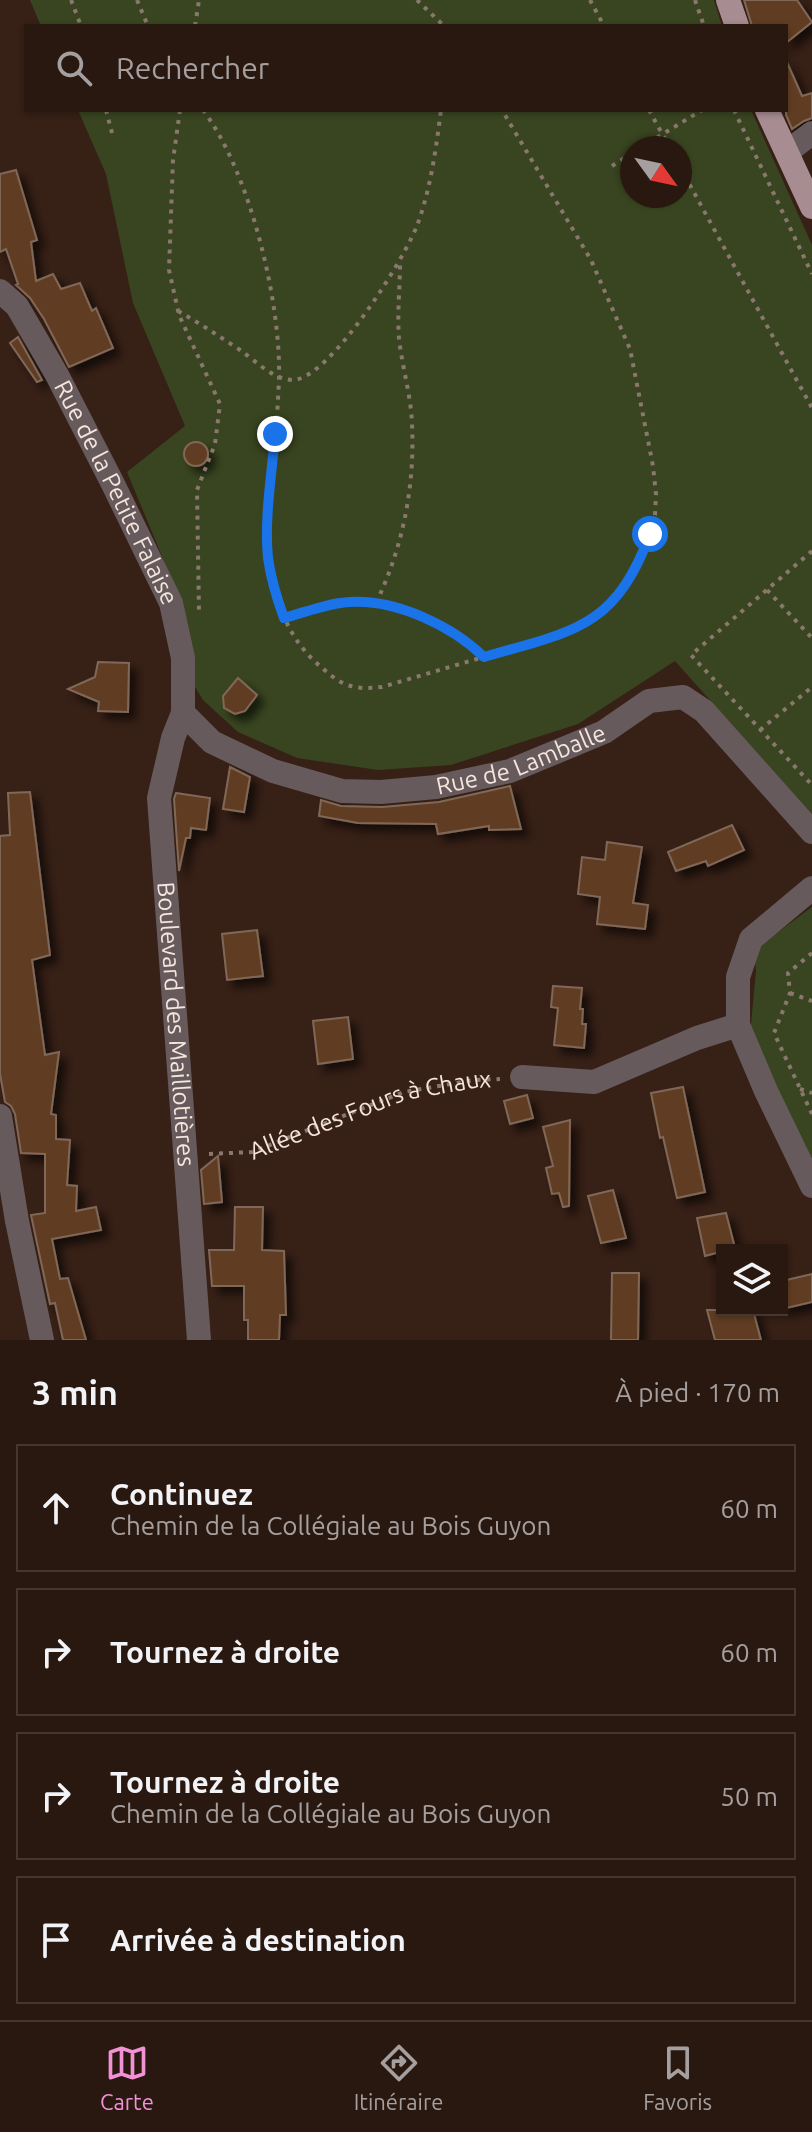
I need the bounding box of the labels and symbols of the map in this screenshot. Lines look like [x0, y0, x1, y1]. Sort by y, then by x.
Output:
north arrow [620, 136, 692, 208]
street label: Rue de la Petite Falaise [49, 376, 184, 609]
route end [257, 416, 293, 452]
route start [632, 516, 668, 552]
street label: Rue de Lamballe [434, 719, 610, 800]
street label: Boulevard des Maillotières [152, 881, 200, 1167]
street label: Allée des Fours à Chaux [245, 1065, 492, 1165]

